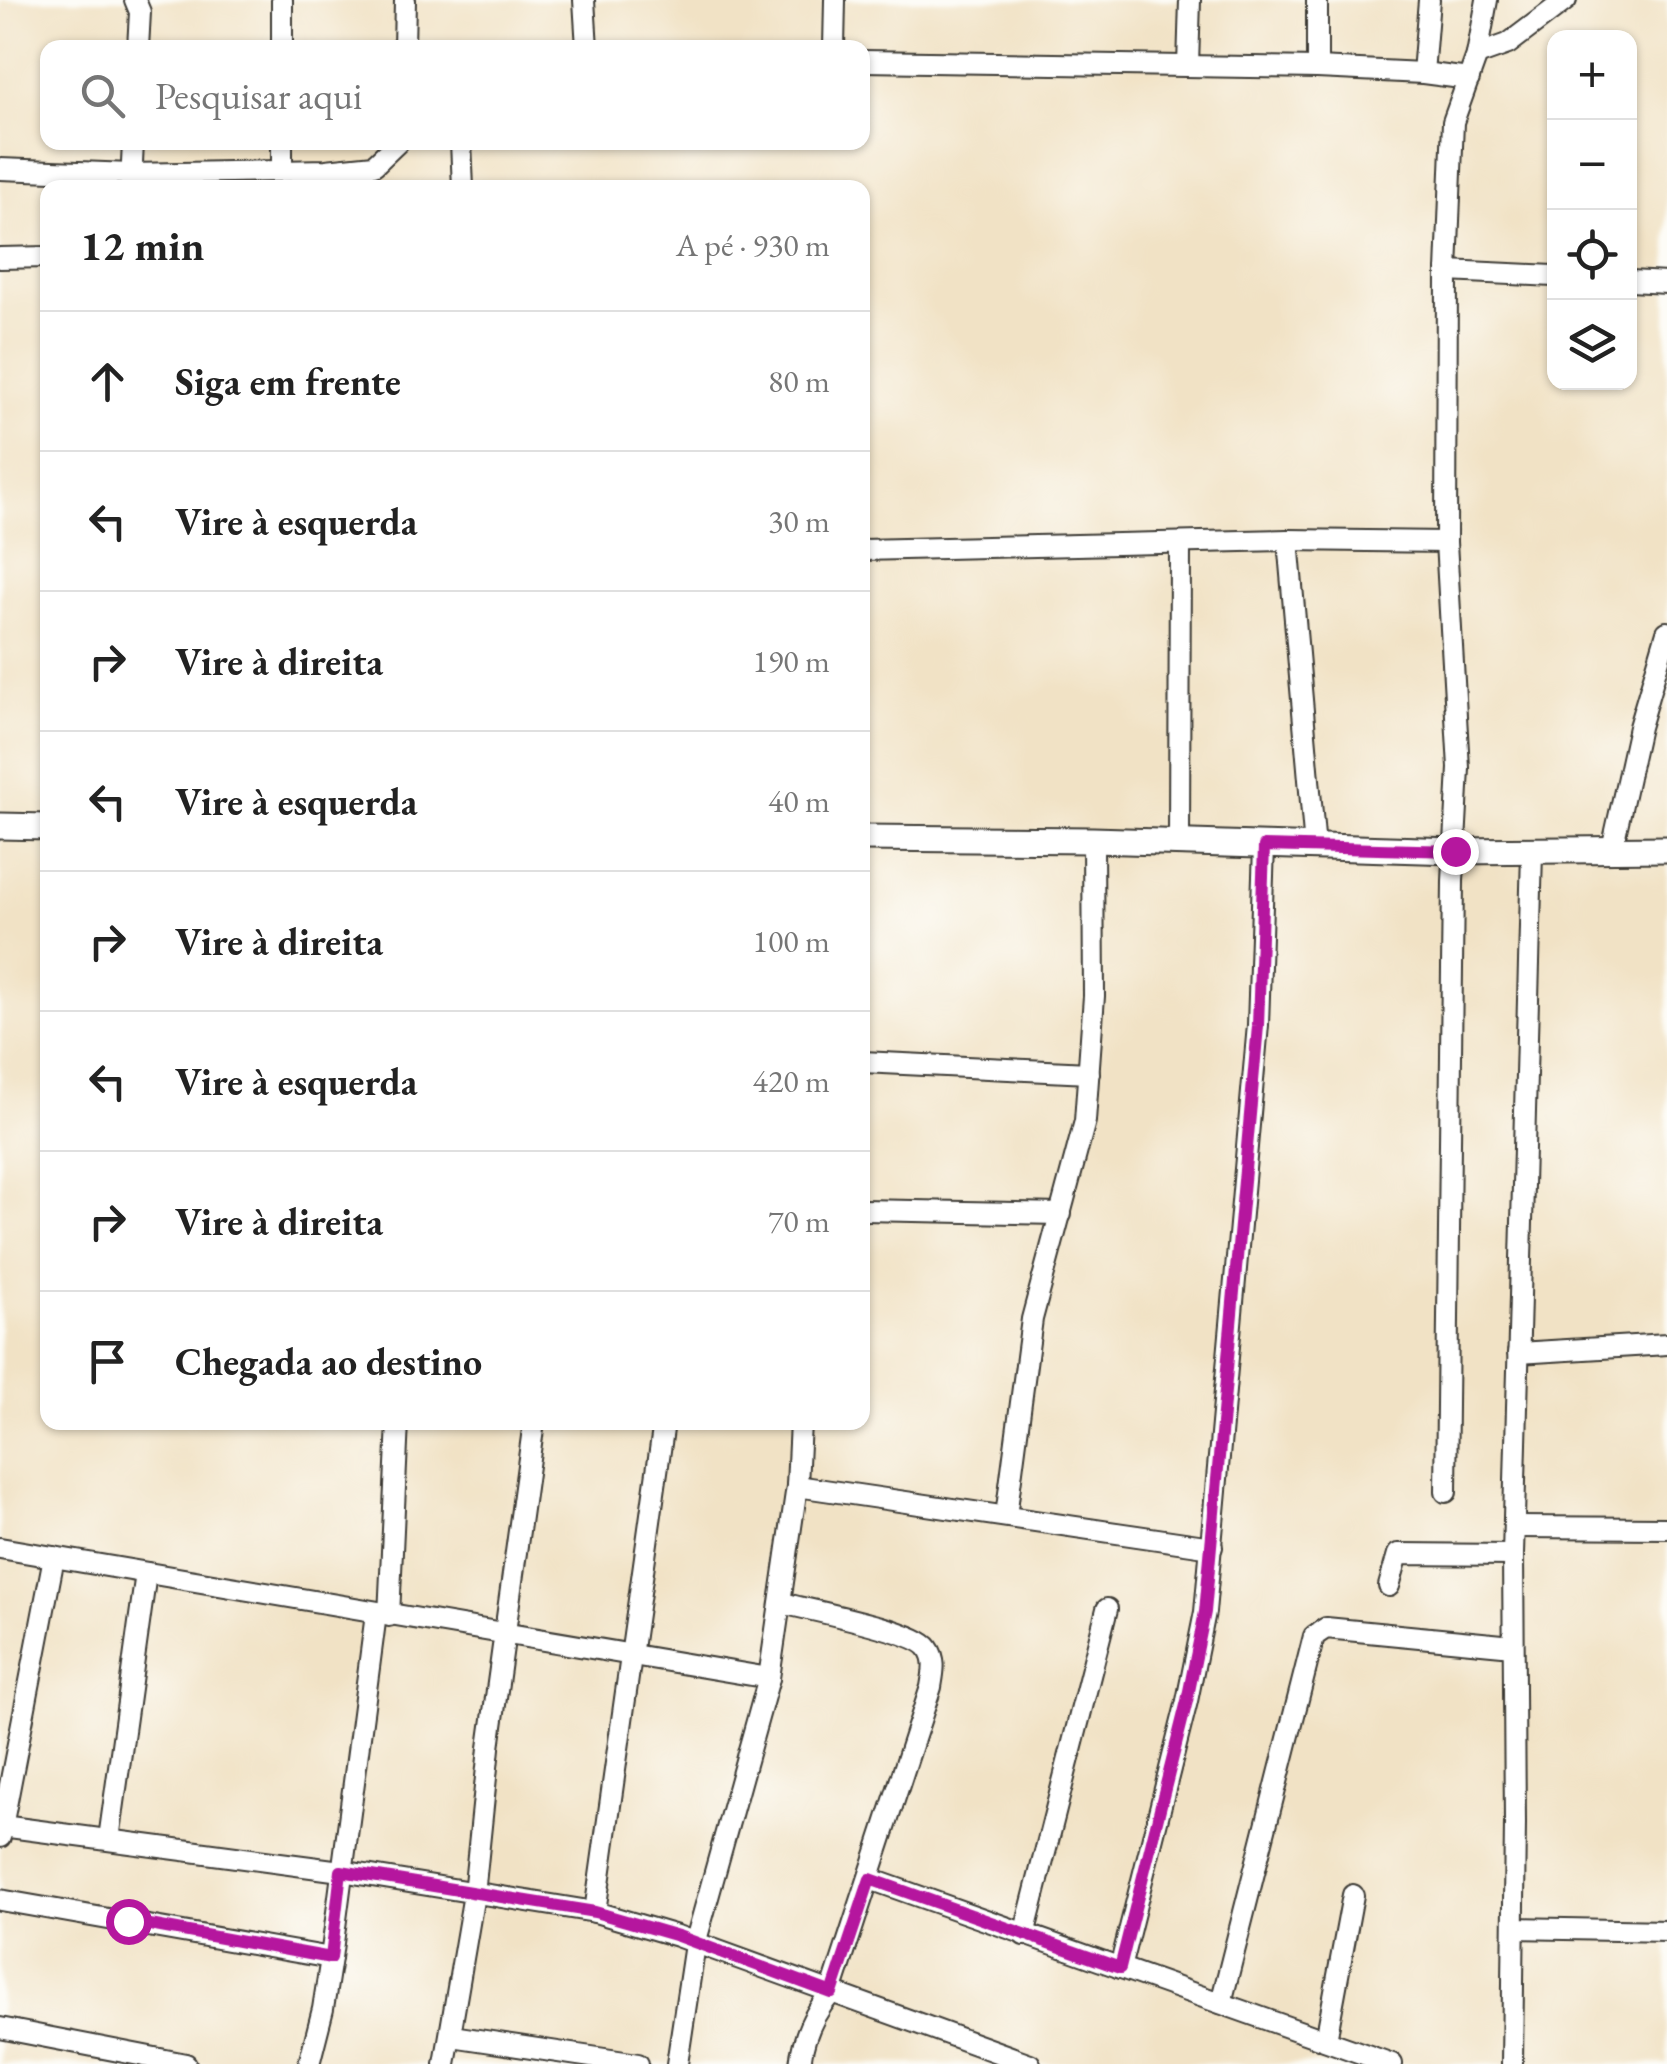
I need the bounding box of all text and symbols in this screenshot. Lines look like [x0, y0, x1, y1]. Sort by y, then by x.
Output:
map controls [1547, 30, 1637, 390]
button: + [1547, 30, 1637, 120]
search box [40, 40, 870, 150]
icon: search [75, 68, 130, 123]
text: Pesquisar aqui [155, 71, 362, 120]
button: − [1547, 120, 1637, 210]
button: locate [1547, 210, 1637, 300]
text: 12 min [80, 218, 204, 273]
text: A pé · 930 m [676, 224, 830, 266]
button: layers [1547, 300, 1637, 390]
icon: ahead [80, 354, 135, 409]
text: Siga em frente [175, 357, 401, 406]
text: 80 m [768, 360, 830, 402]
icon: left [80, 494, 135, 549]
text: Vire à esquerda [175, 497, 417, 546]
text: 30 m [768, 500, 830, 542]
icon: right [80, 634, 135, 689]
text: Vire à direita [175, 637, 383, 686]
text: 190 m [753, 640, 830, 682]
icon: left [80, 774, 135, 829]
text: Vire à esquerda [175, 777, 417, 826]
text: 40 m [768, 780, 830, 822]
route end [1433, 829, 1479, 875]
icon: right [80, 914, 135, 969]
text: Vire à direita [175, 917, 383, 966]
text: 100 m [753, 920, 830, 962]
icon: left [80, 1054, 135, 1109]
text: Vire à esquerda [175, 1057, 417, 1106]
text: 420 m [753, 1060, 830, 1102]
icon: right [80, 1194, 135, 1249]
text: Vire à direita [175, 1197, 383, 1246]
text: 70 m [768, 1200, 830, 1242]
icon: arrive [80, 1334, 135, 1389]
text: Chegada ao destino [175, 1337, 482, 1386]
route start [106, 1899, 152, 1945]

